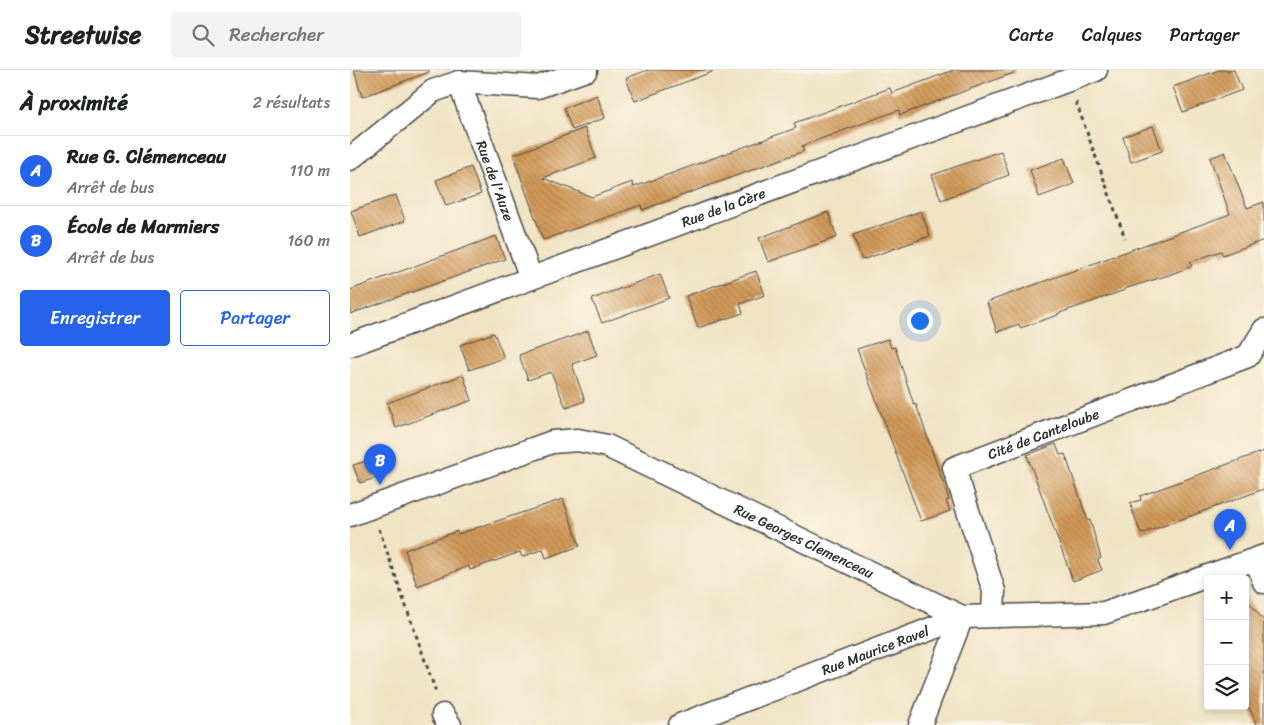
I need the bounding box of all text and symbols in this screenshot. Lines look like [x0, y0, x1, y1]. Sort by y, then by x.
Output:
search box [171, 12, 521, 57]
text: Streetwise [25, 14, 141, 56]
text: Rechercher [229, 18, 324, 51]
text: Carte [1009, 19, 1054, 51]
text: Calques [1082, 19, 1142, 51]
text: Partager [1170, 19, 1239, 51]
icon: search [189, 21, 217, 49]
text: À proximité [20, 84, 128, 122]
text: 2 résultats [253, 88, 330, 117]
street label: Rue de l'Auze [469, 137, 521, 225]
text: Rue G. Clémenceau [67, 140, 226, 173]
text: A [31, 156, 41, 185]
text: 110 m [290, 156, 330, 185]
text: Arrêt de bus [67, 173, 154, 202]
street label: Rue de la Cère [678, 180, 769, 234]
text: École de Marmiers [67, 210, 219, 243]
text: B [31, 226, 41, 255]
text: 160 m [287, 226, 330, 255]
text: Arrêt de bus [67, 243, 154, 272]
button: Enregistrer [20, 290, 170, 346]
button: Partager [180, 290, 330, 346]
your location [907, 308, 933, 334]
street label: Cité de Canteloube [984, 401, 1103, 467]
pin: B [364, 444, 396, 485]
street label: Rue Georges Clemenceau [730, 496, 879, 585]
pin: A [1214, 509, 1246, 550]
map controls [1204, 575, 1249, 710]
button: + [1204, 575, 1249, 620]
street label: Rue Maurice Ravel [818, 618, 934, 682]
button: − [1204, 620, 1249, 665]
button: layers [1204, 665, 1249, 710]

